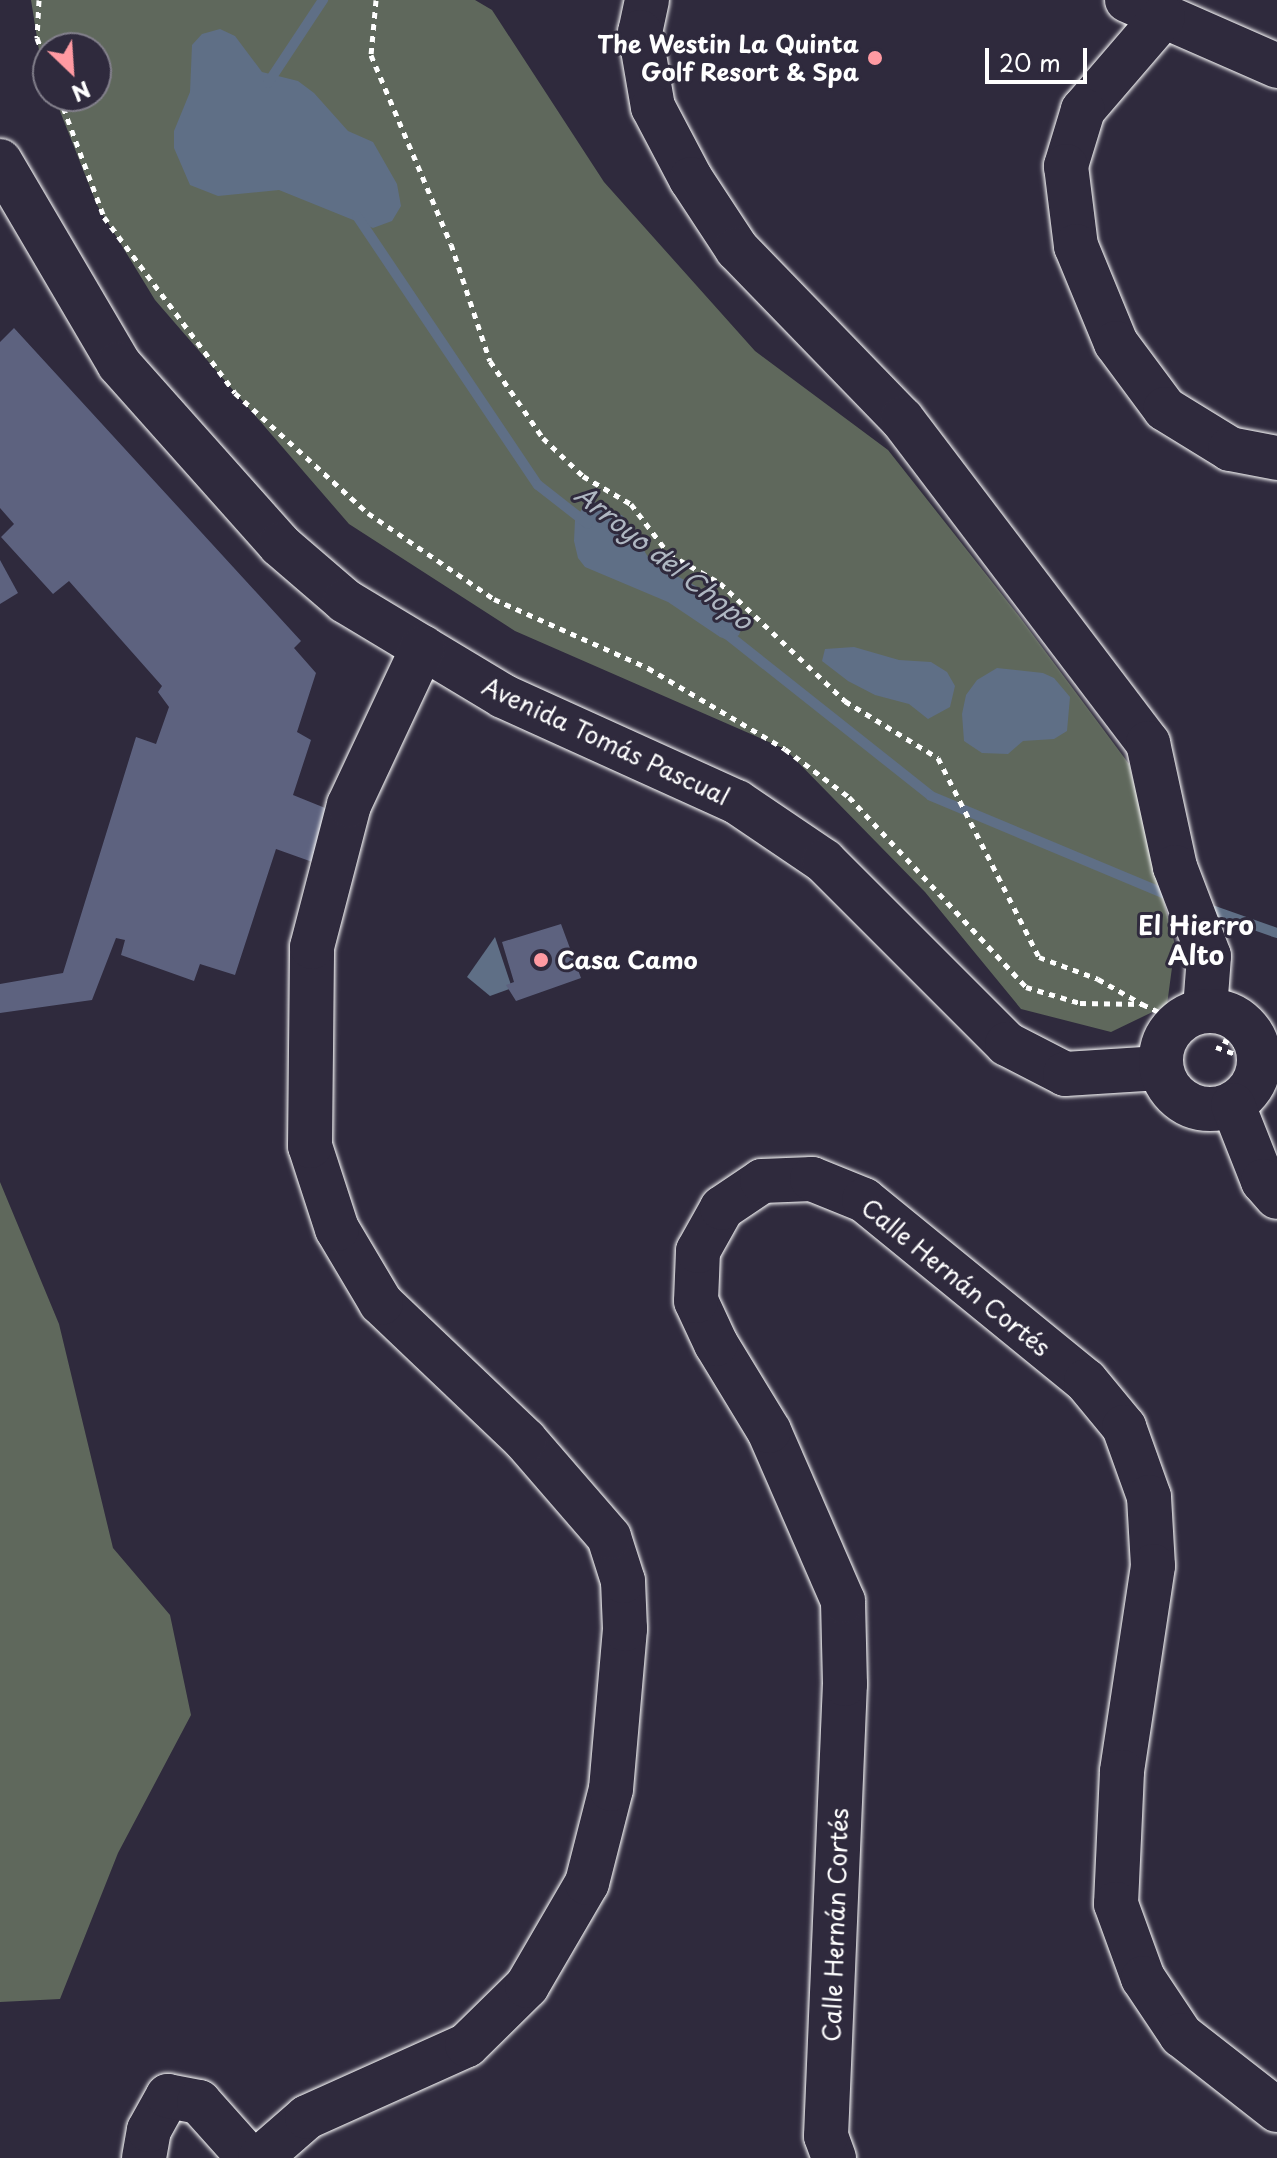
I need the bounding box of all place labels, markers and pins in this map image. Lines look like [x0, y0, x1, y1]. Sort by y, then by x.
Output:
place label: The Westin La Quinta Golf Resort & Spa [597, 30, 859, 86]
marker: The Westin La Quinta Golf Resort & Spa [866, 49, 884, 67]
place label: Casa Camo [557, 946, 697, 974]
marker: Casa Camo [532, 951, 550, 969]

